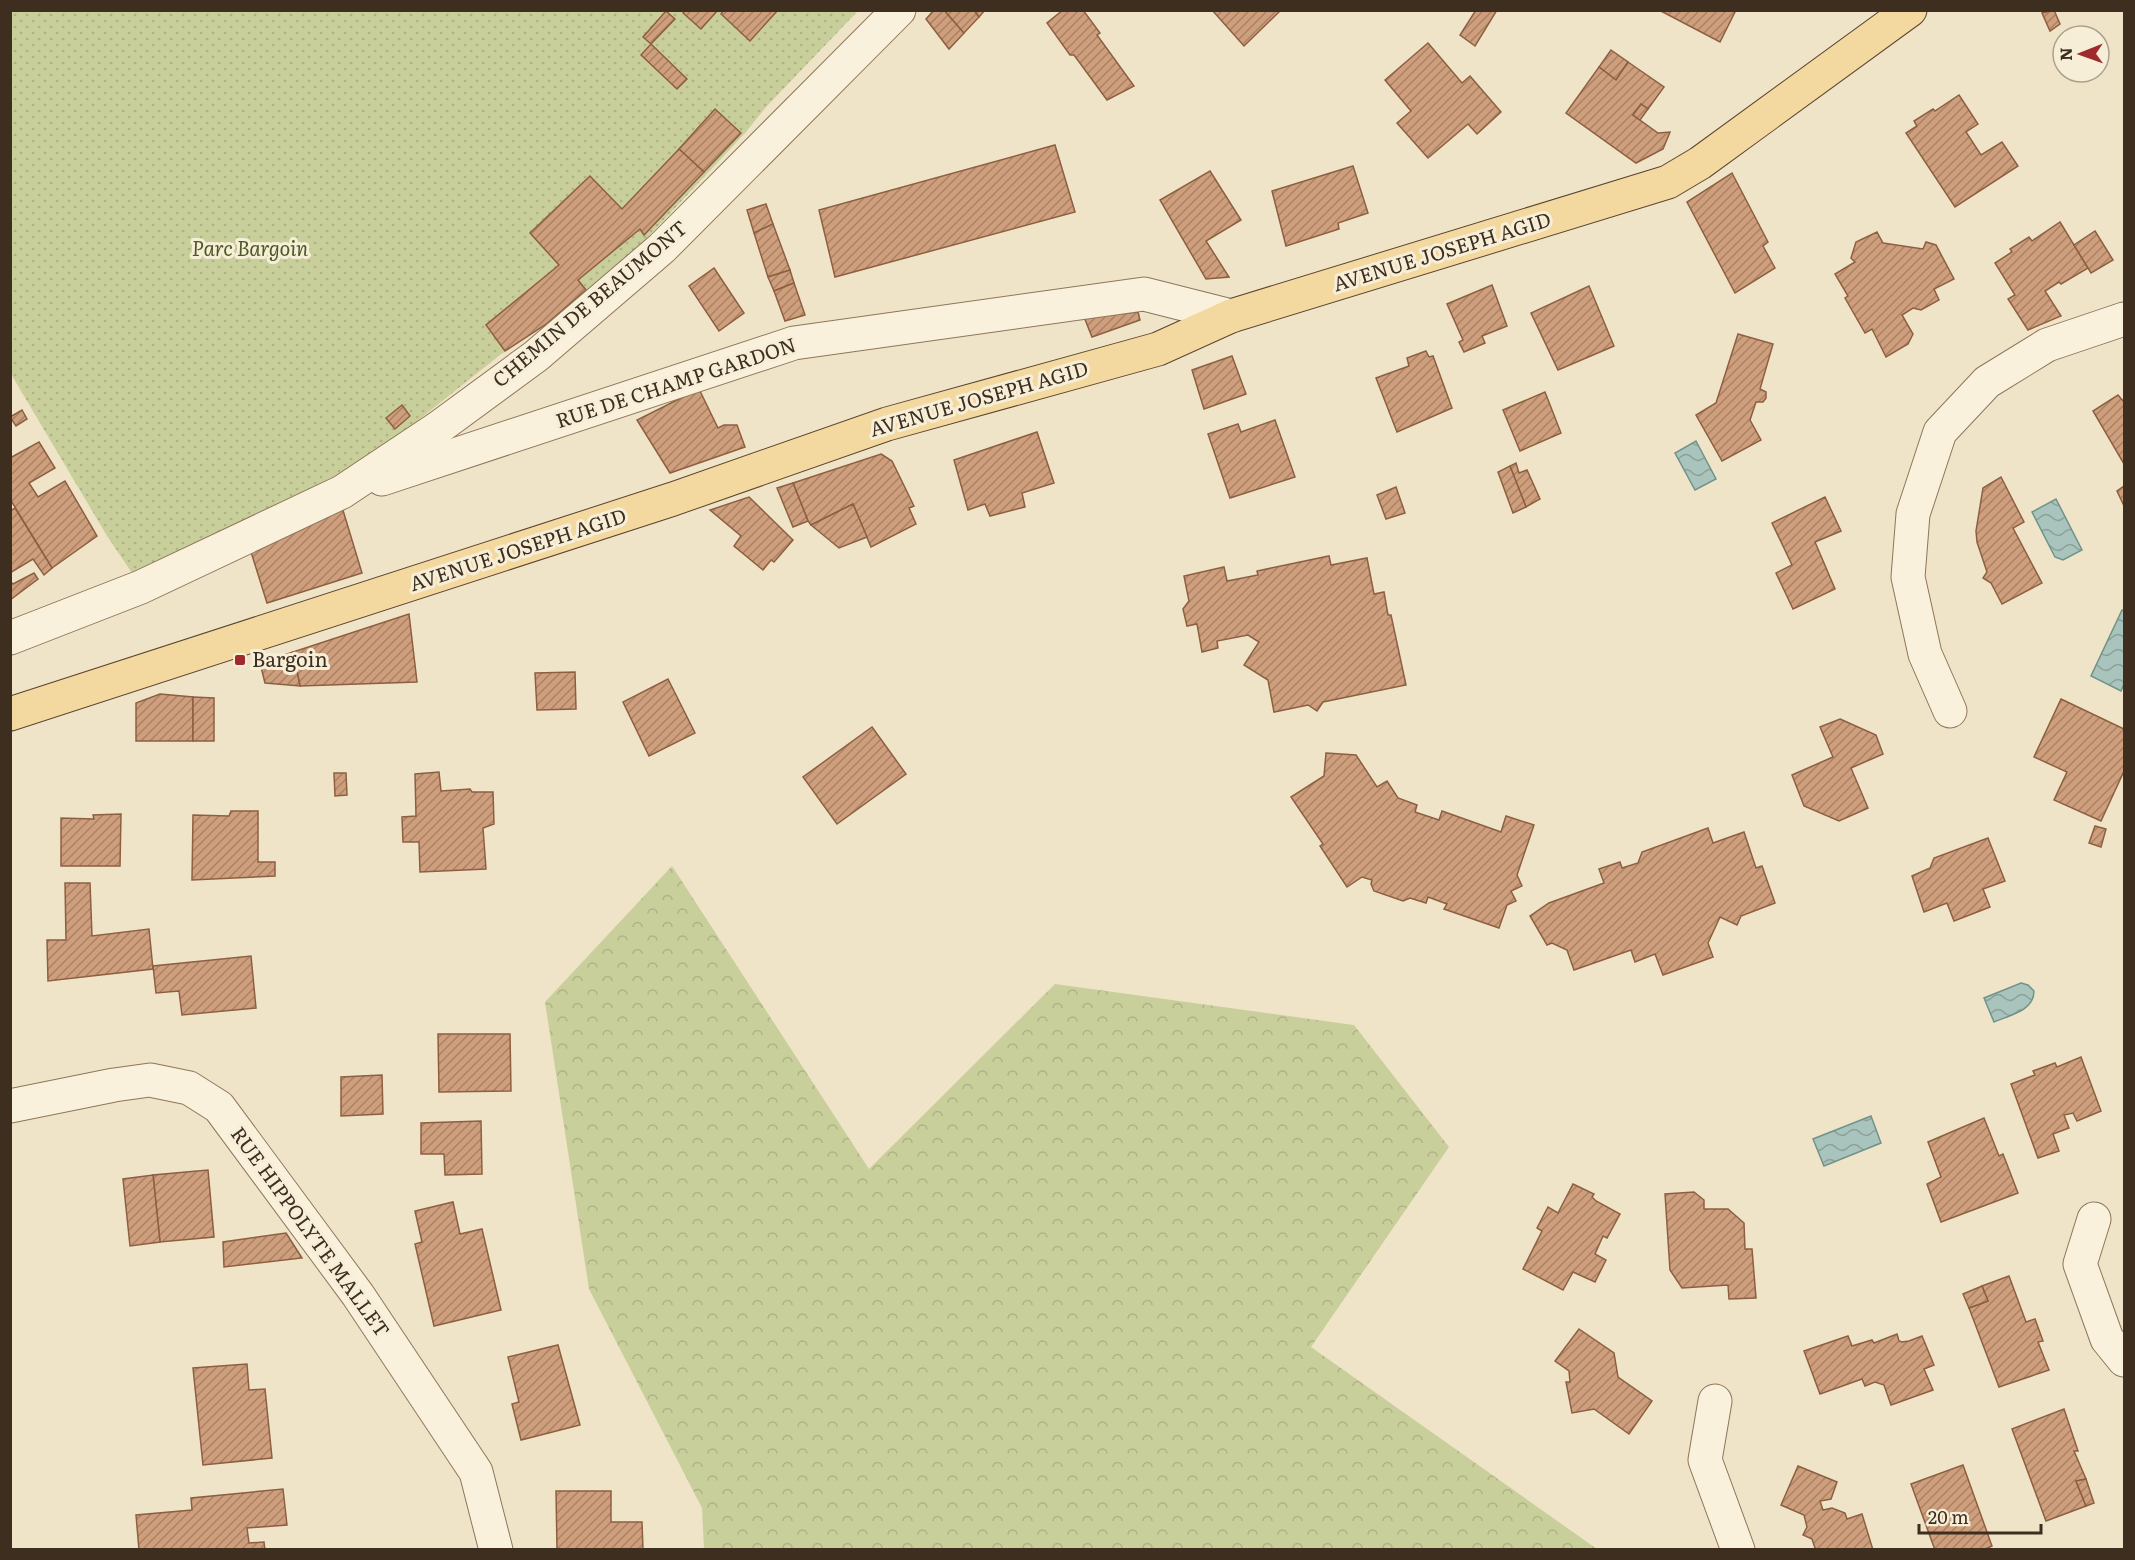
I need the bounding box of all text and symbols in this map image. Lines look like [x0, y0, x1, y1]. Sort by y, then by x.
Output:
north arrow [2051, 24, 2111, 84]
text: N [2053, 47, 2077, 61]
street label: AVENUE JOSEPH AGID [1329, 203, 1554, 298]
street label: CHEMIN DE BEAUMONT [485, 212, 693, 393]
park label: Parc Bargoin [192, 232, 308, 262]
street label: RUE DE CHAMP GARDON [551, 328, 800, 434]
street label: AVENUE JOSEPH AGID [866, 351, 1091, 443]
street label: AVENUE JOSEPH AGID [405, 499, 630, 597]
place label: Bargoin [252, 643, 328, 673]
marker: Bargoin [233, 653, 247, 667]
street label: RUE HIPPOLYTE MALLET [225, 1119, 398, 1342]
scale bar [1919, 1497, 2040, 1535]
text: 20 m [1928, 1503, 1969, 1530]

